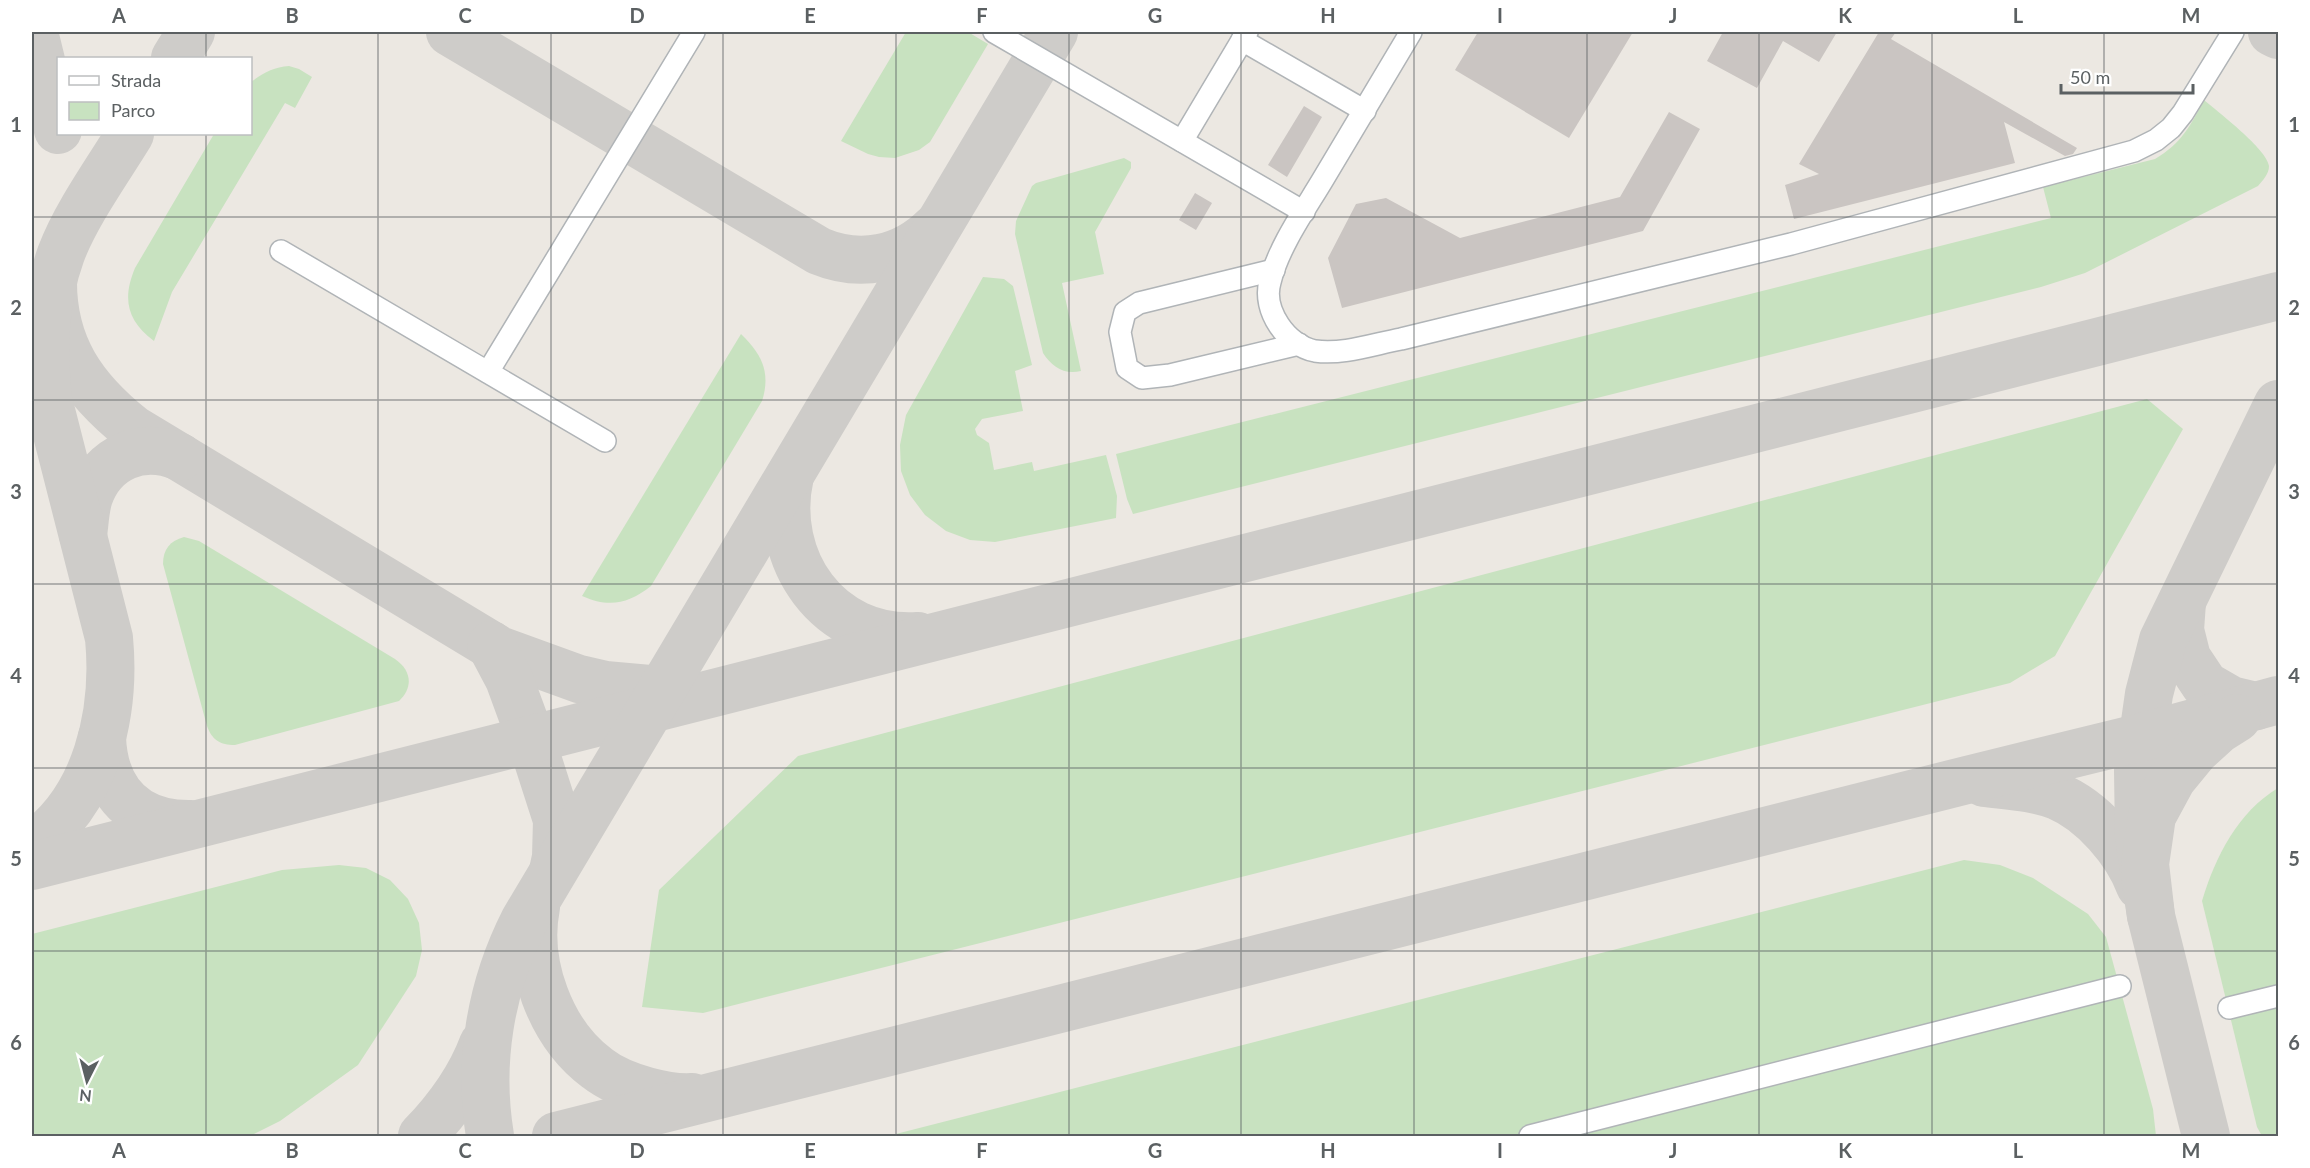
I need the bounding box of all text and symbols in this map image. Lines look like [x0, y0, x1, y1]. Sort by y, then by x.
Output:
text: A [111, 3, 126, 27]
text: B [285, 3, 299, 27]
text: C [458, 3, 472, 27]
text: D [629, 3, 645, 27]
text: E [804, 3, 816, 27]
text: F [976, 3, 988, 27]
text: G [1148, 3, 1162, 27]
text: H [1320, 3, 1336, 27]
text: I [1497, 3, 1503, 27]
text: J [1669, 3, 1677, 27]
text: K [1838, 3, 1852, 27]
text: L [2013, 3, 2024, 27]
text: M [2182, 3, 2200, 27]
legend [57, 57, 252, 135]
scale bar [2061, 57, 2193, 95]
text: 50 m [2070, 66, 2110, 88]
text: Strada [111, 69, 161, 91]
text: Parco [111, 99, 155, 121]
text: 1 [10, 112, 22, 136]
text: 1 [2288, 112, 2300, 136]
text: 2 [10, 295, 22, 319]
text: 2 [2288, 295, 2300, 319]
text: 3 [10, 479, 22, 503]
text: 3 [2288, 479, 2300, 503]
text: 4 [10, 663, 22, 687]
text: 4 [2288, 663, 2300, 687]
text: 5 [10, 846, 22, 870]
text: 5 [2288, 846, 2300, 870]
text: 6 [10, 1030, 22, 1054]
text: 6 [2288, 1030, 2300, 1054]
north arrow [57, 1051, 117, 1111]
text: N [78, 1086, 93, 1107]
text: A [111, 1138, 126, 1162]
text: B [285, 1138, 299, 1162]
text: C [458, 1138, 472, 1162]
text: D [629, 1138, 645, 1162]
text: E [804, 1138, 816, 1162]
text: F [976, 1138, 988, 1162]
text: G [1148, 1138, 1162, 1162]
text: H [1320, 1138, 1336, 1162]
text: I [1497, 1138, 1503, 1162]
text: J [1669, 1138, 1677, 1162]
text: K [1838, 1138, 1852, 1162]
text: L [2013, 1138, 2024, 1162]
text: M [2182, 1138, 2200, 1162]

